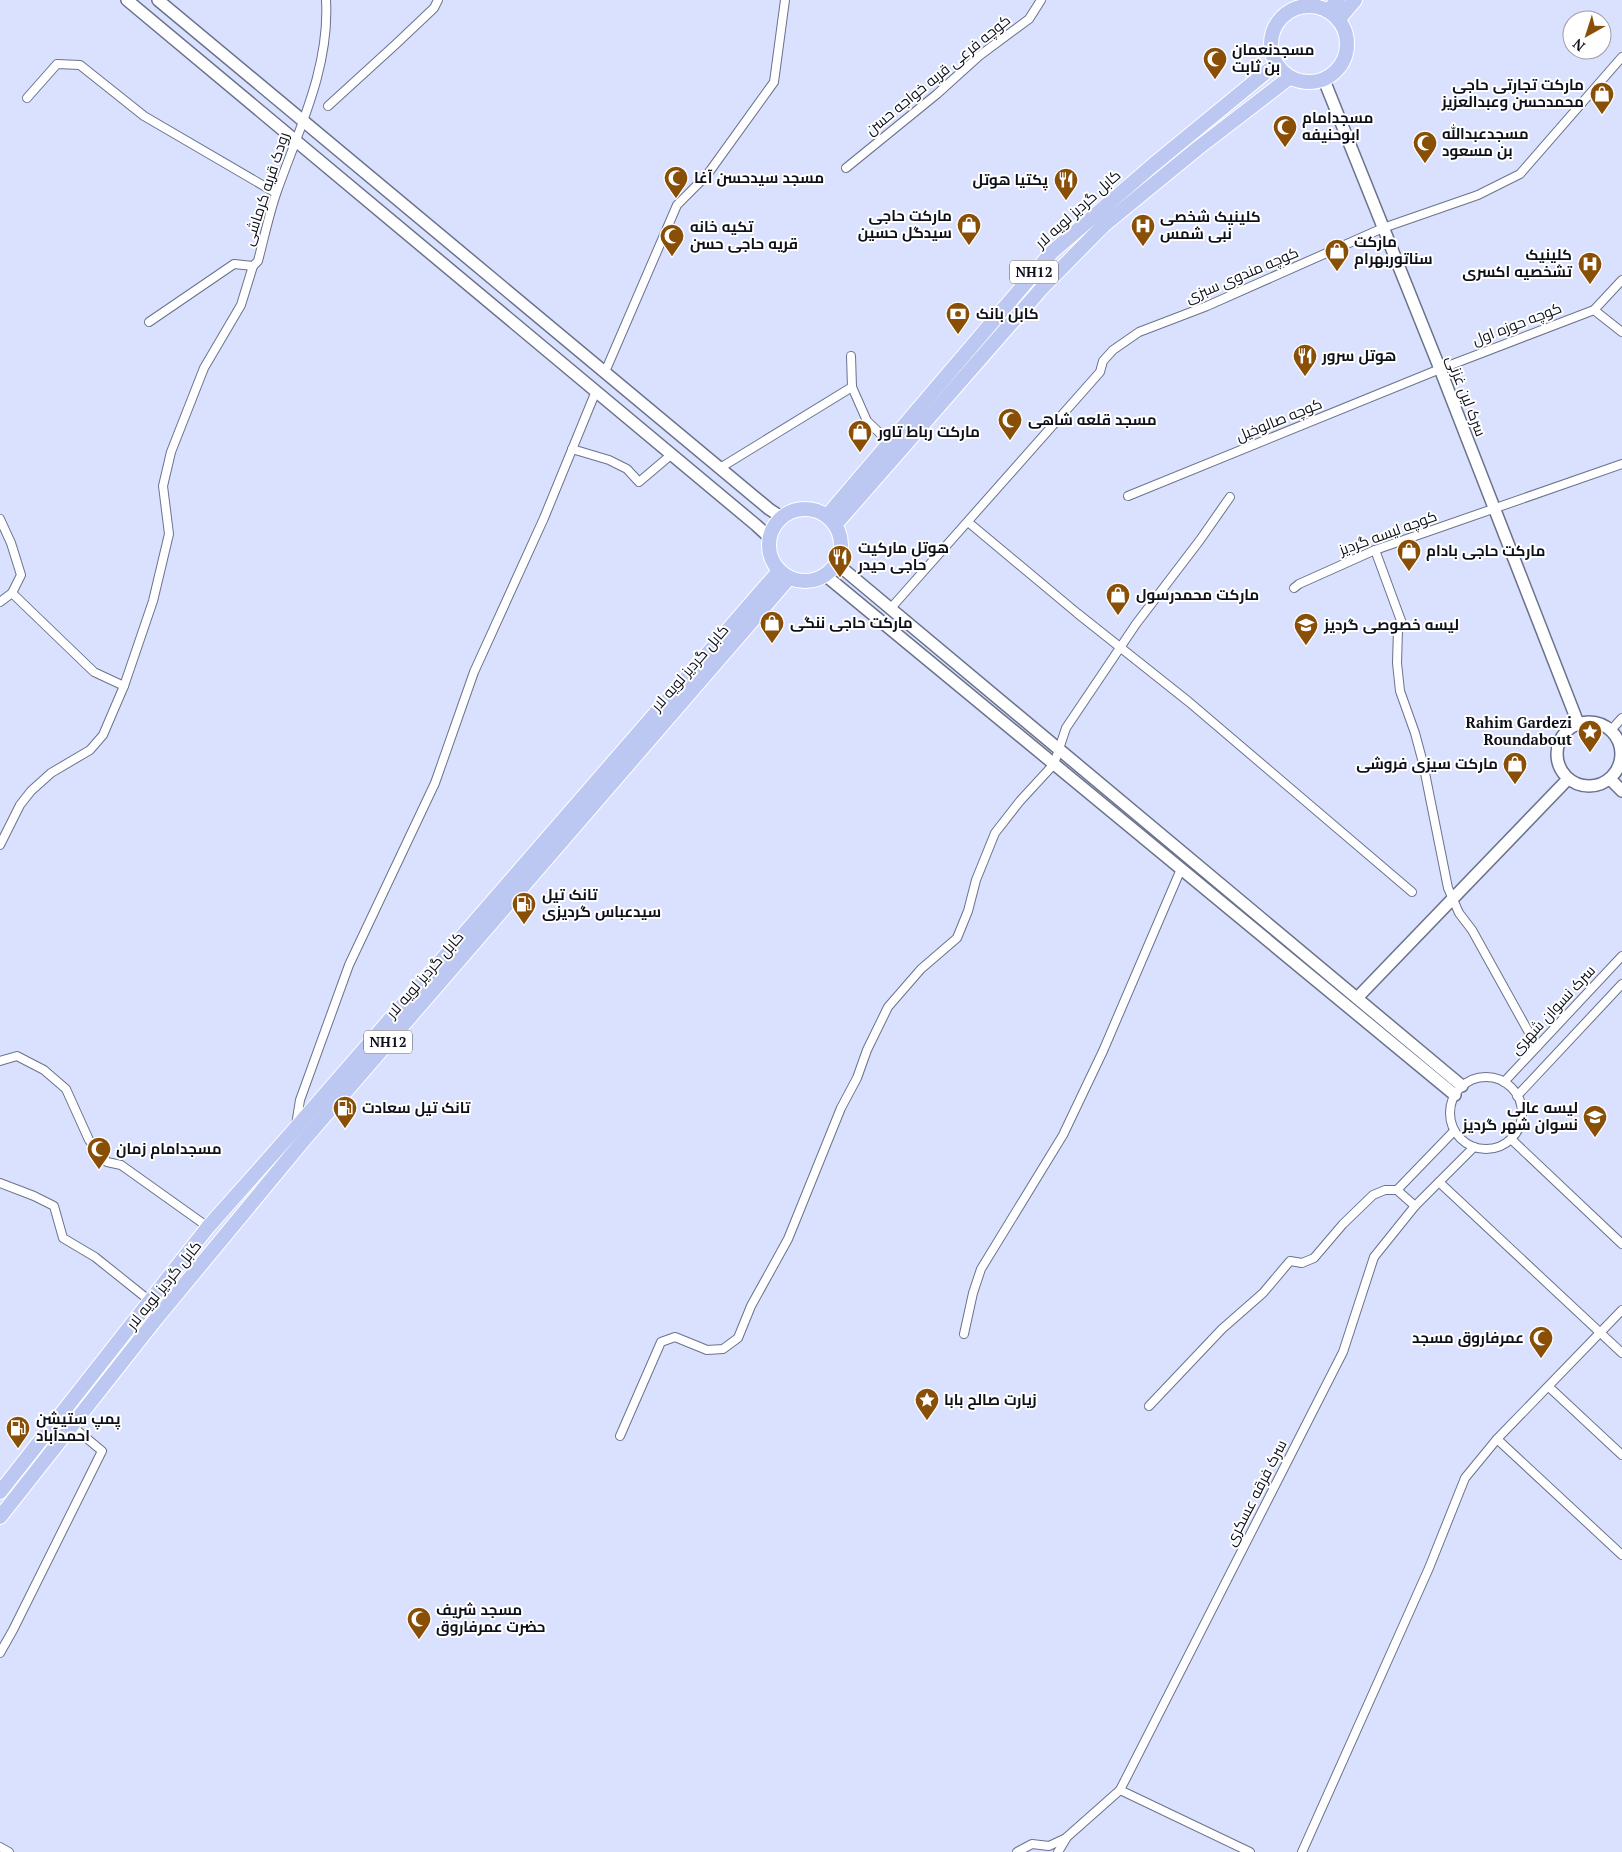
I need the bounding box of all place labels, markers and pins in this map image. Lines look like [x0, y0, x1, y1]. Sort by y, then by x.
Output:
place label: مسجدنعمان بن ثابت [1232, 39, 1314, 76]
mosque icon: مسجدنعمان بن ثابت [1202, 46, 1228, 80]
place label: مارکت تجارتی حاجی محمدحسن وعبدالعزیز [1441, 74, 1584, 111]
shop icon: مارکت تجارتی حاجی محمدحسن وعبدالعزیز [1589, 81, 1615, 115]
place label: مسجدامام ابوحنیفه [1302, 107, 1373, 144]
mosque icon: مسجدامام ابوحنیفه [1272, 114, 1298, 148]
place label: مسجدعبدالله بن مسعود [1442, 123, 1529, 160]
mosque icon: مسجدعبدالله بن مسعود [1412, 130, 1438, 164]
mosque icon: مسجد سیدحسن آغا [663, 165, 689, 199]
place label: مسجد سیدحسن آغا [694, 167, 824, 187]
restaurant icon: پکتیا هوتل [1053, 167, 1079, 201]
place label: پکتیا هوتل [973, 169, 1049, 191]
place label: مارکت حاجی سیدگل حسین [858, 205, 952, 242]
place label: کلینیک شخصی نبی شمس [1160, 206, 1261, 243]
shop icon: مارکت حاجی سیدگل حسین [956, 212, 982, 246]
hospital icon: کلینیک شخصی نبی شمس [1130, 213, 1156, 247]
place label: تکیه خانه قریه حاجی حسن [690, 216, 798, 253]
mosque icon: تکیه خانه قریه حاجی حسن [659, 223, 685, 257]
place label: مارکت سناتوربهرام [1354, 231, 1433, 269]
shop icon: مارکت سناتوربهرام [1324, 238, 1350, 272]
place label: کلینیک تشخصیه اکسری [1462, 244, 1573, 281]
hospital icon: کلینیک تشخصیه اکسری [1577, 251, 1603, 285]
bank icon: کابل بانک [945, 301, 971, 335]
place label: کابل بانک [976, 303, 1039, 323]
restaurant icon: هوتل سرور [1292, 343, 1318, 377]
place label: هوتل سرور [1321, 345, 1396, 365]
mosque icon: مسجد قلعه شاهی [997, 407, 1023, 441]
place label: مسجد قلعه شاهی [1028, 409, 1157, 429]
shop icon: مارکت رباط تاور [847, 419, 873, 453]
place label: مارکت رباط تاور [877, 421, 980, 441]
place label: هوتل مارکیت حاجی حیدر [857, 537, 949, 574]
shop icon: مارکت حاجی بادام [1396, 538, 1422, 572]
place label: مارکت حاجی بادام [1426, 540, 1545, 561]
restaurant icon: هوتل مارکیت حاجی حیدر [827, 544, 853, 578]
shop icon: مارکت محمدرسول [1105, 582, 1131, 616]
place label: مارکت محمدرسول [1136, 584, 1259, 604]
shop icon: مارکت حاجی ننگی [759, 610, 785, 644]
place label: مارکت حاجی ننگی [790, 612, 913, 632]
school or university icon: لیسه خصوصی گردیز [1293, 612, 1319, 646]
place label: لیسه خصوصی گردیز [1323, 614, 1459, 634]
place label: Rahim Gardezi Roundabout [1466, 712, 1572, 749]
place icon: Rahim Gardezi Roundabout [1577, 719, 1603, 753]
shop icon: مارکت سیزی فروشی [1502, 751, 1528, 785]
place label: مارکت سیزی فروشی [1356, 753, 1498, 773]
place label: تانک تیل سیدعباس گردیزی [542, 884, 661, 921]
fuel station icon: تانک تیل سیدعباس گردیزی [511, 891, 537, 925]
fuel station icon: تانک تیل سعادت [332, 1095, 358, 1129]
place label: تانک تیل سعادت [362, 1097, 471, 1117]
place label: لیسه عالی نسوان شهر گردیز [1462, 1097, 1578, 1134]
school or university icon: لیسه عالی نسوان شهر گردیز [1582, 1104, 1608, 1138]
mosque icon: مسجدامام زمان [86, 1136, 112, 1170]
place label: مسجدامام زمان [116, 1138, 222, 1159]
mosque icon: عمرفاروق مسجد [1528, 1325, 1554, 1359]
place label: عمرفاروق مسجد [1412, 1327, 1524, 1347]
place icon: زیارت صالح بابا [914, 1387, 940, 1421]
place label: زیارت صالح بابا [944, 1389, 1037, 1410]
place label: پمپ ستیشن احمدآباد [36, 1408, 121, 1445]
fuel station icon: پمپ ستیشن احمدآباد [5, 1415, 31, 1449]
place label: مسجد شریف حضرت عمرفاروق [436, 1599, 546, 1636]
mosque icon: مسجد شریف حضرت عمرفاروق [406, 1606, 432, 1640]

